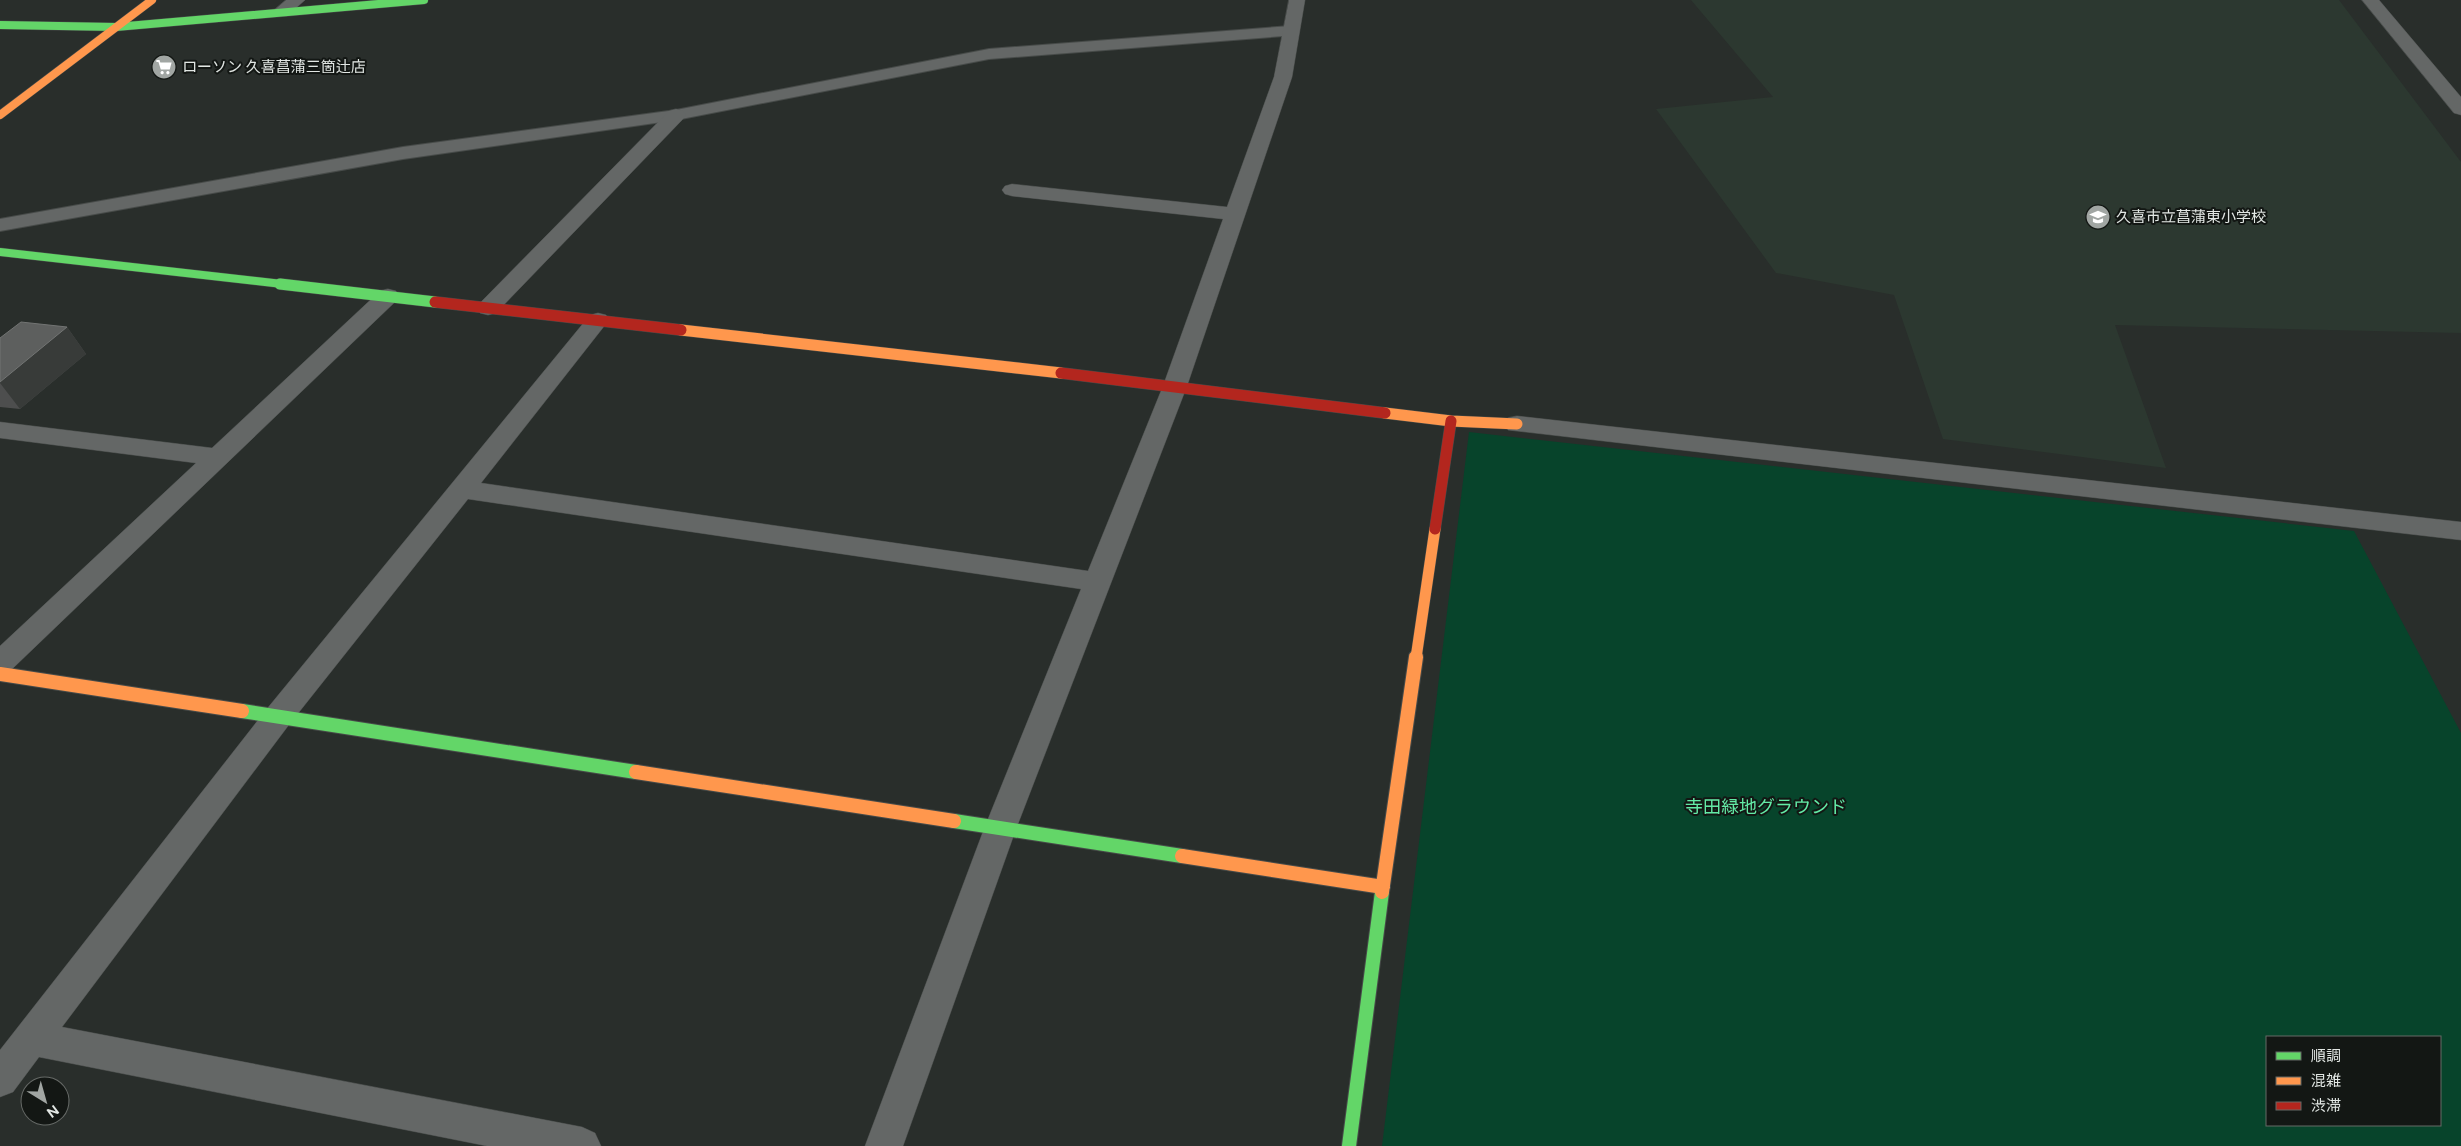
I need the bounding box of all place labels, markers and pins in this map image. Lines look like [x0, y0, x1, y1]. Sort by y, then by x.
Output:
supermarket icon: ローソン 久喜菖蒲三箇辻店 [151, 54, 177, 80]
place label: ローソン 久喜菖蒲三箇辻店 [182, 58, 366, 76]
school or university icon: 久喜市立菖蒲東小学校 [2085, 204, 2111, 230]
place label: 久喜市立菖蒲東小学校 [2116, 208, 2266, 226]

